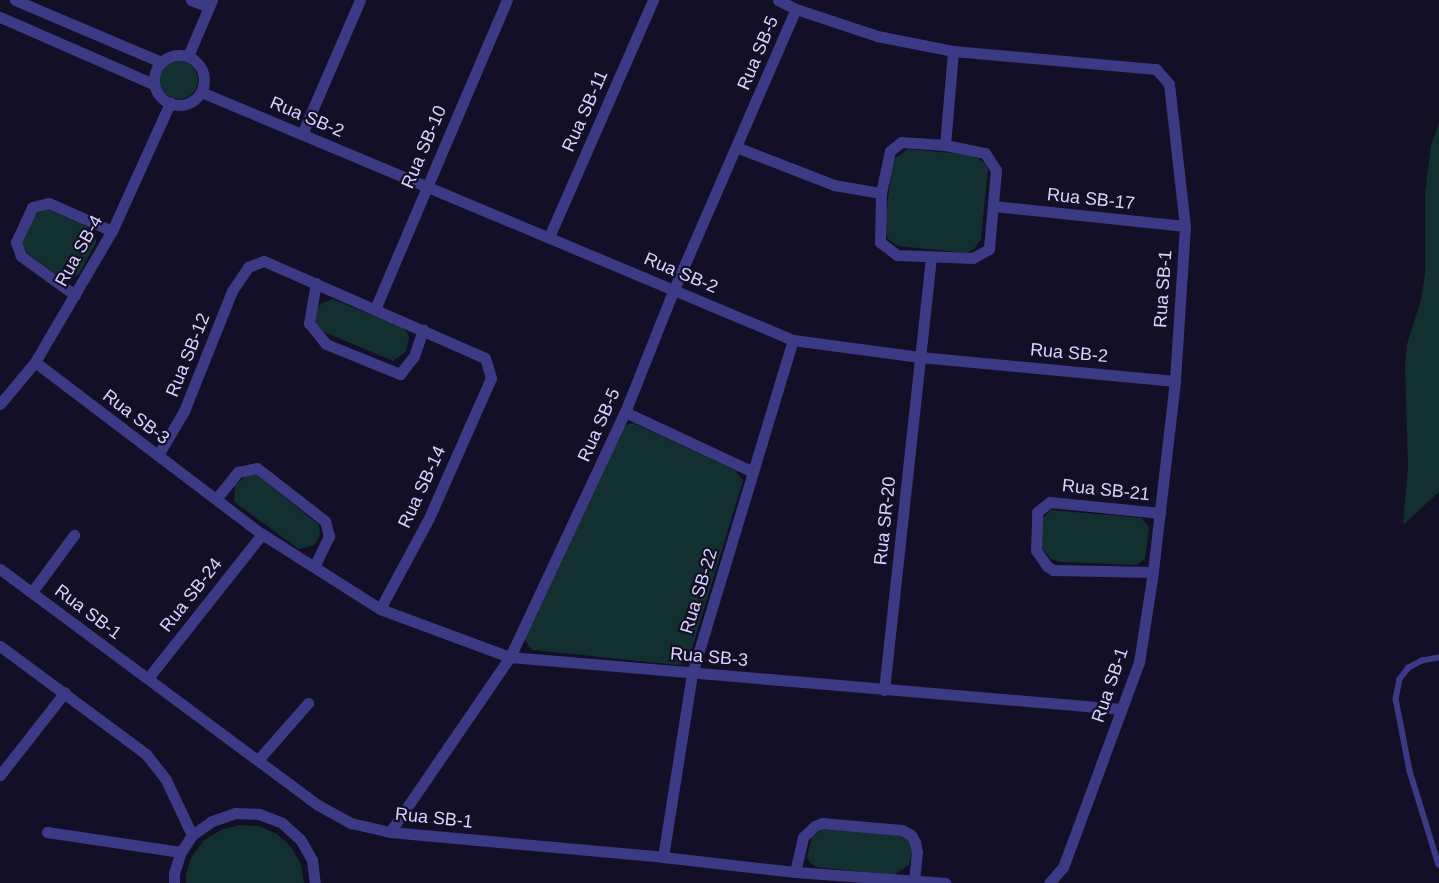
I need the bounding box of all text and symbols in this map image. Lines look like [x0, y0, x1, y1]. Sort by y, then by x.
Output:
street label: Rua SB-5 [733, 13, 783, 93]
street label: Rua SB-11 [557, 67, 613, 155]
street label: Rua SB-2 [267, 92, 347, 142]
street label: Rua SB-10 [397, 102, 451, 192]
street label: Rua SB-17 [1046, 184, 1136, 214]
street label: Rua SB-4 [51, 212, 107, 290]
street label: Rua SB-2 [641, 248, 721, 298]
street label: Rua SB-1 [1150, 249, 1176, 329]
street label: Rua SB-12 [161, 310, 215, 400]
street label: Rua SB-2 [1029, 339, 1109, 367]
street label: Rua SB-3 [98, 385, 174, 449]
street label: Rua SB-5 [573, 385, 625, 465]
street label: Rua SB-14 [394, 443, 450, 531]
street label: Rua SB-21 [1061, 475, 1151, 505]
street label: Rua SR-20 [870, 476, 900, 566]
street label: Rua SB-22 [676, 546, 722, 636]
street label: Rua SB-24 [155, 554, 227, 636]
street label: Rua SB-1 [50, 580, 126, 644]
street label: Rua SB-3 [669, 643, 749, 671]
street label: Rua SB-1 [1087, 645, 1133, 725]
street label: Rua SB-1 [394, 803, 474, 833]

